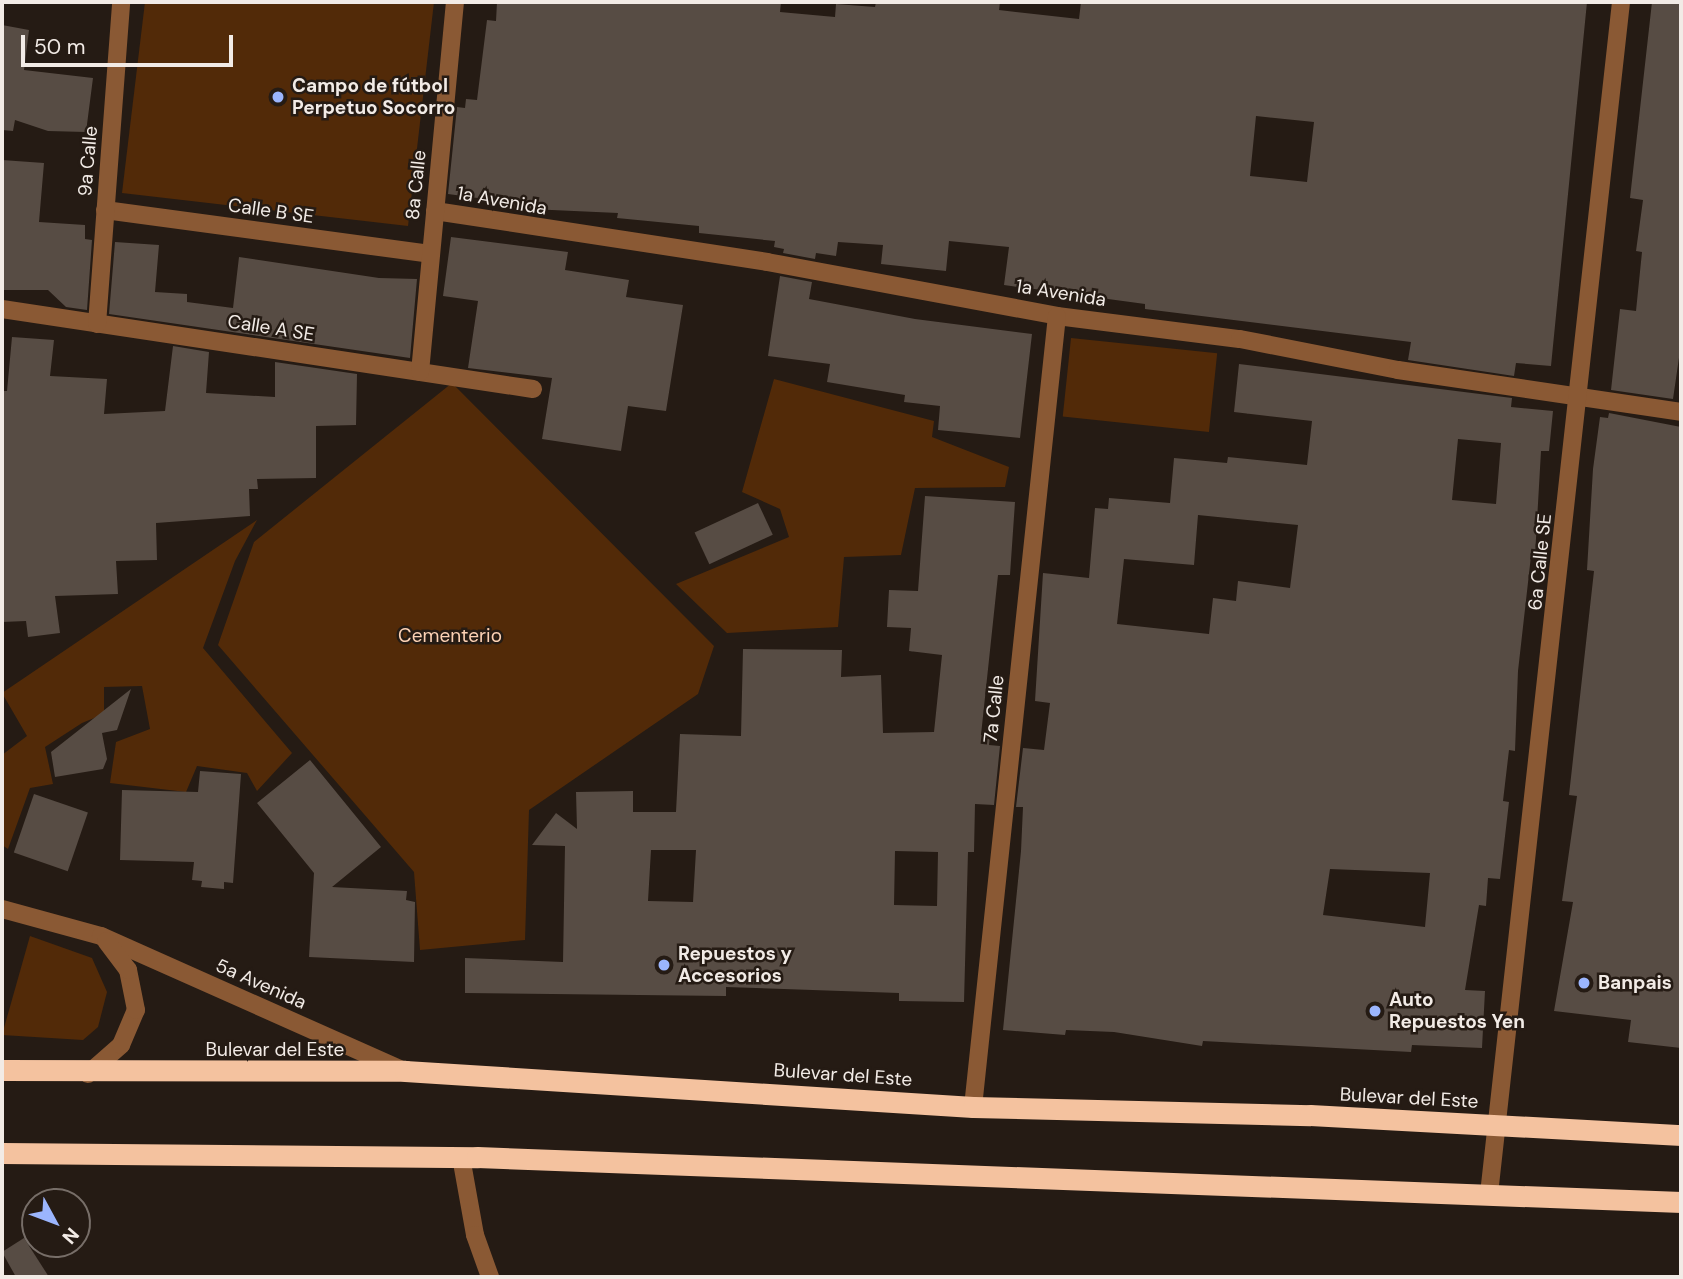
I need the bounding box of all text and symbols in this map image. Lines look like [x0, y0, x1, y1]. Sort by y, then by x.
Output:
scale bar [24, 21, 236, 65]
text: 50 m [34, 33, 85, 61]
place label: Campo de fútbol Perpetuo Socorro [292, 75, 455, 119]
marker: Campo de fútbol Perpetuo Socorro [270, 89, 286, 105]
street label: 9a Calle [74, 125, 102, 197]
street label: 8a Calle [401, 149, 431, 221]
street label: 1a Avenida [455, 182, 549, 220]
street label: Calle B SE [227, 194, 315, 228]
street label: 1a Avenida [1014, 275, 1108, 311]
street label: Calle A SE [226, 310, 316, 346]
street label: 6a Calle SE [1524, 512, 1556, 612]
park label: Cementerio [398, 625, 502, 647]
street label: 7a Calle [979, 674, 1009, 744]
place label: Repuestos y Accesorios [678, 943, 792, 987]
street label: 5a Avenida [212, 954, 310, 1014]
marker: Repuestos y Accesorios [656, 957, 672, 973]
place label: Banpais [1598, 972, 1672, 994]
marker: Banpais [1576, 975, 1592, 991]
place label: Auto Repuestos Yen [1389, 989, 1525, 1033]
marker: Auto Repuestos Yen [1367, 1003, 1383, 1019]
street label: Bulevar del Este [206, 1039, 344, 1061]
street label: Bulevar del Este [773, 1059, 913, 1091]
street label: Bulevar del Este [1339, 1083, 1479, 1113]
north arrow [21, 1188, 91, 1258]
text: N [57, 1222, 85, 1249]

